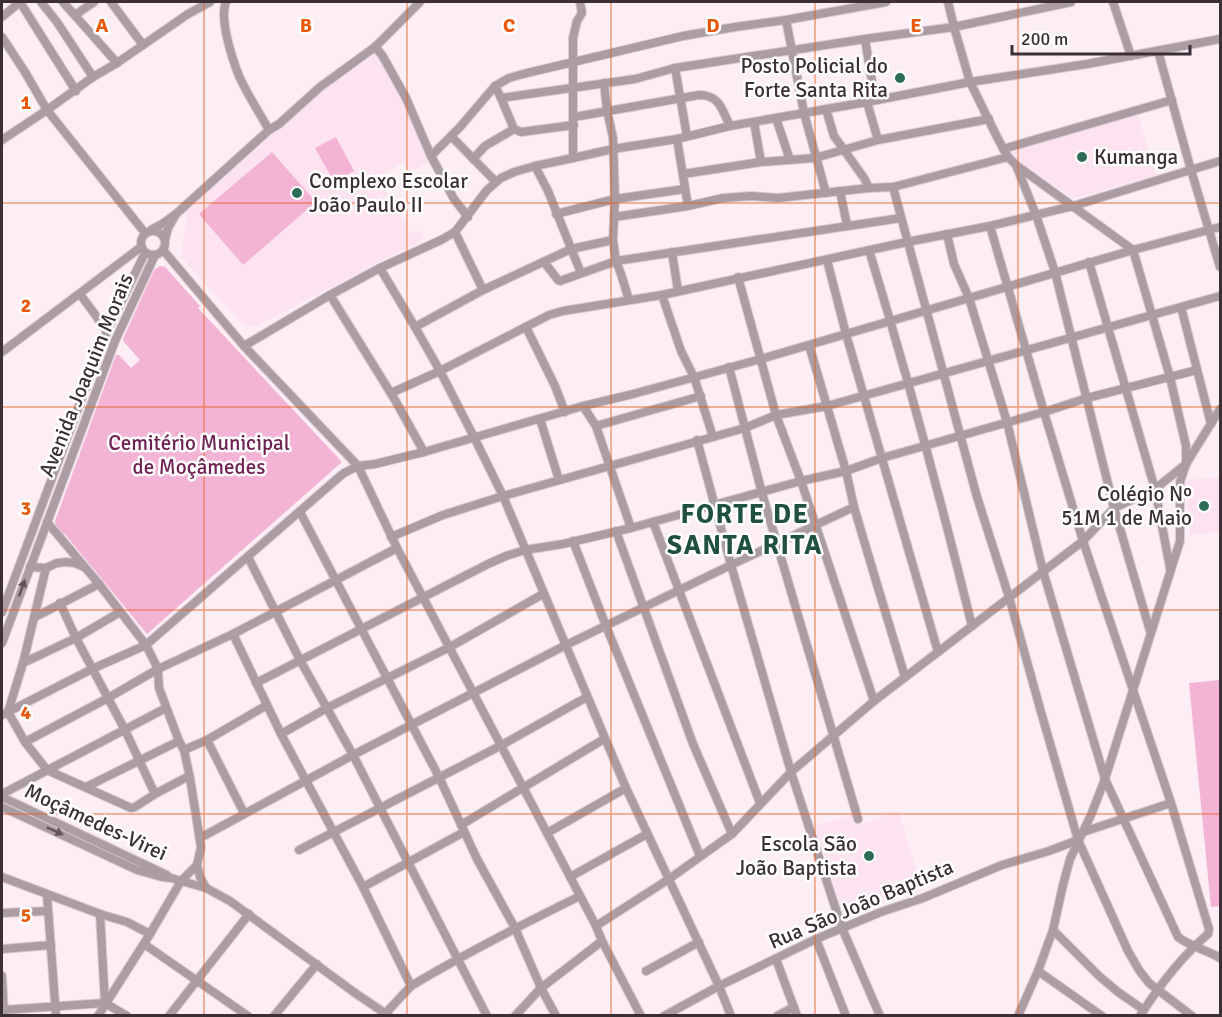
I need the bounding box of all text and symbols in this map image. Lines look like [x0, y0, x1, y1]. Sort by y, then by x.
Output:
text: A [96, 13, 109, 38]
text: B [300, 13, 312, 38]
text: C [503, 13, 515, 38]
text: D [706, 13, 720, 38]
text: E [910, 13, 922, 38]
scale bar [1012, 18, 1190, 56]
text: 200 m [1021, 28, 1068, 50]
place label: Posto Policial do Forte Santa Rita [741, 53, 888, 103]
marker: Posto Policial do Forte Santa Rita [893, 71, 907, 85]
text: 1 [21, 90, 32, 115]
place label: Kumanga [1094, 144, 1178, 170]
marker: Kumanga [1075, 150, 1089, 164]
place label: Complexo Escolar João Paulo II [309, 168, 468, 218]
marker: Complexo Escolar João Paulo II [290, 186, 304, 200]
street label: Avenida Joaquim Morais [33, 269, 139, 481]
text: 2 [21, 293, 31, 318]
park label: Cemitério Municipal de Moçâmedes [108, 430, 290, 480]
place label: Colégio Nº 51M 1 de Maio [1061, 481, 1192, 531]
text: 3 [21, 496, 31, 521]
district label: FORTE DE SANTA RITA [667, 498, 823, 562]
marker: Colégio Nº 51M 1 de Maio [1197, 499, 1211, 513]
one-way arrow [18, 579, 27, 597]
text: 4 [21, 700, 32, 725]
street label: Moçâmedes-Virei [21, 778, 171, 866]
one-way arrow [46, 826, 64, 836]
place label: Escola São João Baptista [736, 831, 857, 881]
marker: Escola São João Baptista [862, 849, 876, 863]
street label: Rua São João Baptista [765, 853, 957, 955]
text: 5 [21, 903, 31, 928]

